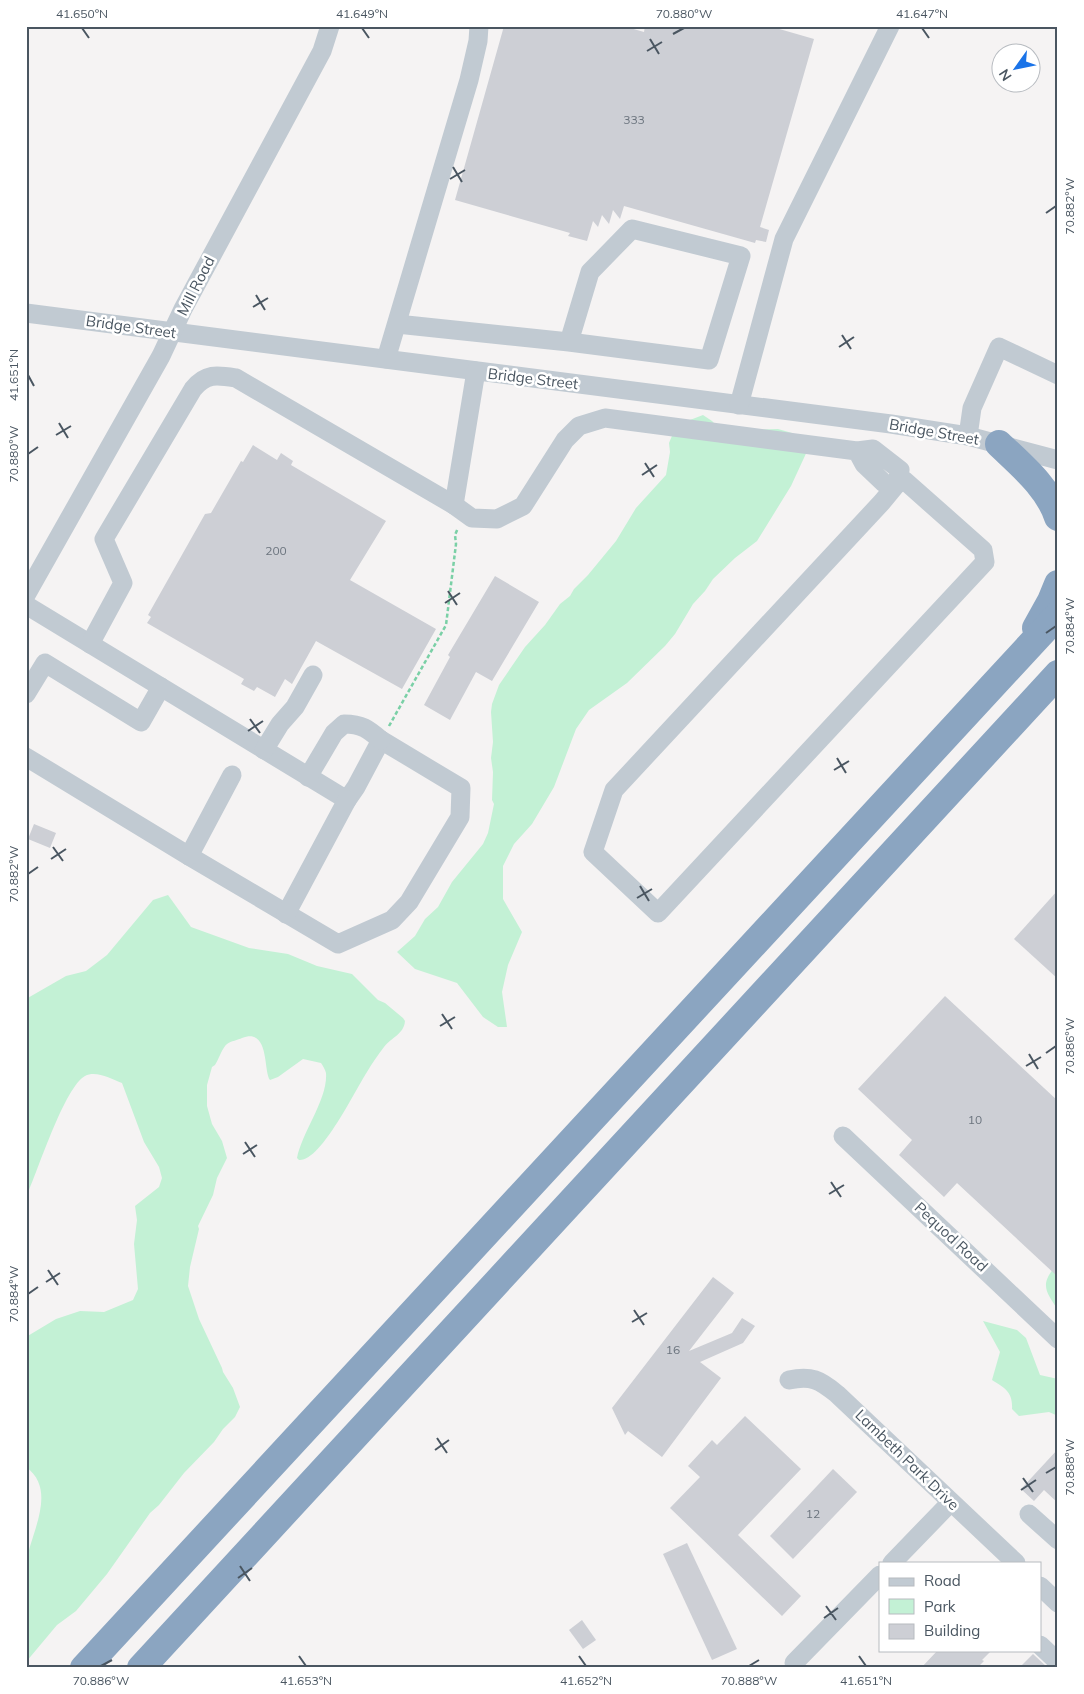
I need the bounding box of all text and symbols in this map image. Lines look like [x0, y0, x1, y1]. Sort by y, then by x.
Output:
text: 41.650°N [56, 6, 108, 21]
text: 41.649°N [336, 6, 388, 21]
text: 70.880°W [656, 6, 712, 21]
text: 41.647°N [896, 6, 948, 21]
north arrow [992, 42, 1042, 92]
text: N [995, 66, 1016, 84]
house number: 333 [623, 112, 645, 127]
text: 70.882°W [1062, 178, 1077, 234]
street label: Mill Road [172, 253, 219, 319]
street label: Bridge Street [85, 311, 177, 342]
text: 41.651°N [6, 349, 21, 401]
street label: Bridge Street [487, 364, 579, 393]
street label: Bridge Street [888, 414, 980, 449]
text: 70.880°W [6, 426, 21, 482]
house number: 200 [265, 543, 287, 558]
text: 70.884°W [1062, 598, 1077, 654]
text: 70.882°W [6, 846, 21, 902]
text: 70.886°W [1062, 1018, 1077, 1074]
house number: 10 [968, 1112, 982, 1127]
street label: Pequod Road [911, 1198, 992, 1275]
text: 70.884°W [6, 1266, 21, 1322]
house number: 16 [666, 1342, 680, 1357]
street label: Lambeth Park Drive [851, 1405, 963, 1514]
text: 70.888°W [1062, 1439, 1077, 1495]
house number: 12 [806, 1506, 820, 1521]
legend [879, 1562, 1042, 1652]
text: Road [924, 1571, 961, 1590]
text: Park [924, 1597, 956, 1616]
text: Building [924, 1621, 980, 1640]
text: 70.886°W [73, 1673, 129, 1688]
text: 41.653°N [280, 1673, 332, 1688]
text: 41.652°N [560, 1673, 612, 1688]
text: 70.888°W [721, 1673, 777, 1688]
text: 41.651°N [840, 1673, 892, 1688]

